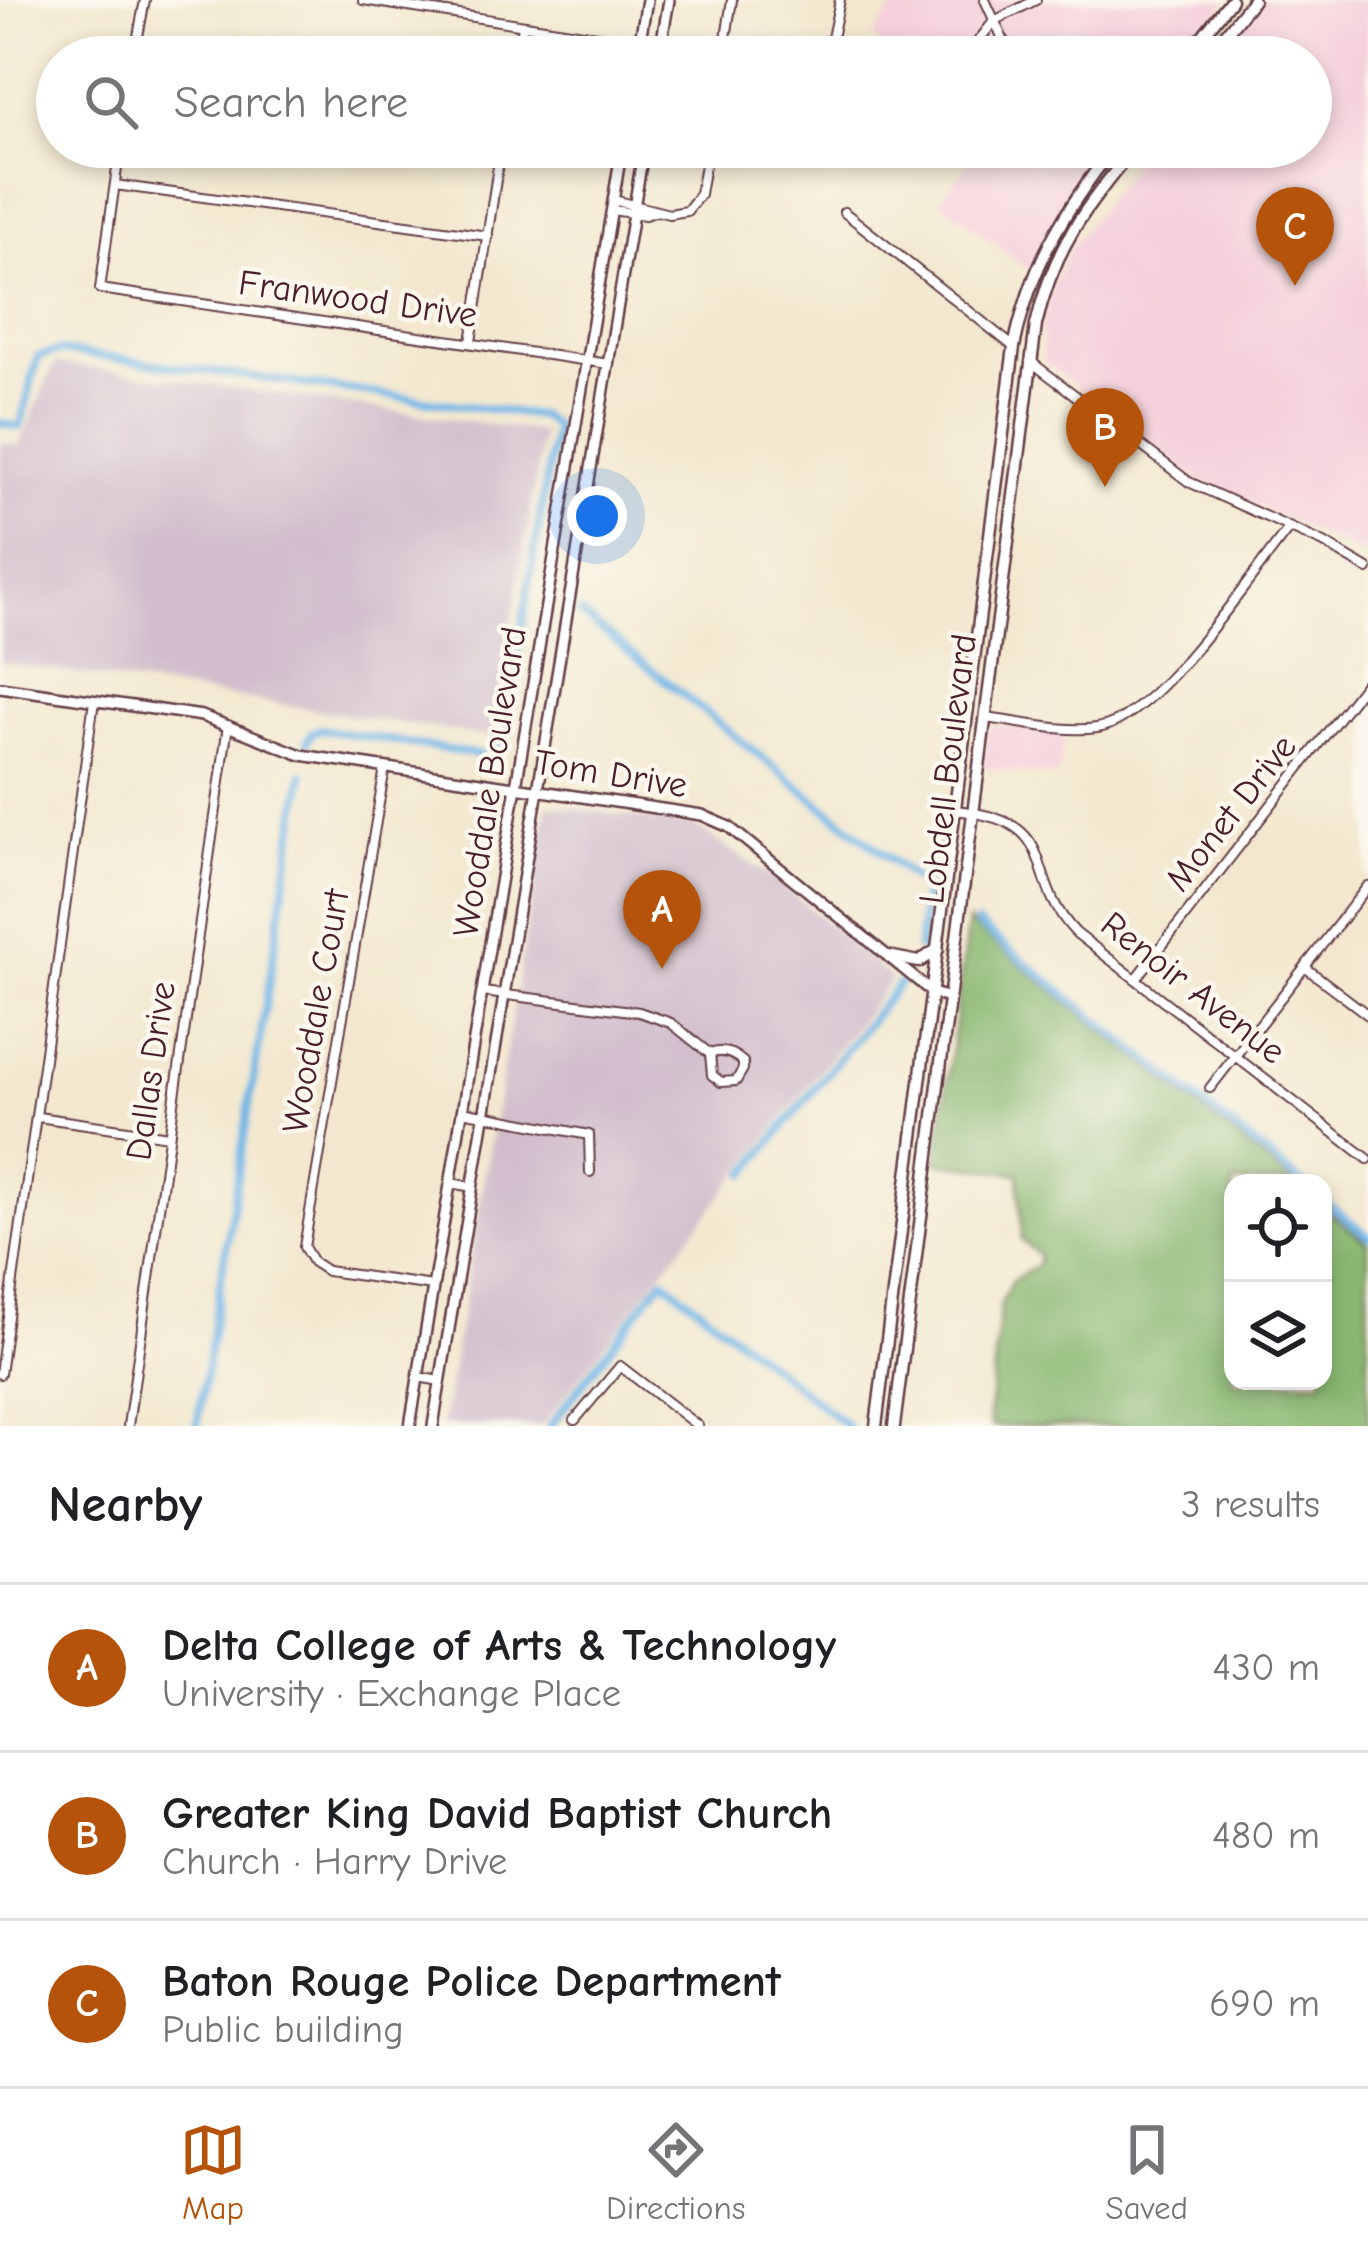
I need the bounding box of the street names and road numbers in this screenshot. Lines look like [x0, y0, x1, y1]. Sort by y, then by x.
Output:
street label: Franwood Drive [236, 262, 480, 336]
street label: Wooddale Boulevard [445, 624, 535, 940]
street label: Lobdell Boulevard [911, 632, 985, 906]
street label: Monet Drive [1157, 727, 1305, 899]
street label: Tom Drive [532, 742, 690, 806]
street label: Wooddale Court [274, 884, 358, 1136]
street label: Renoir Avenue [1093, 903, 1293, 1073]
street label: Dallas Drive [118, 979, 184, 1163]

